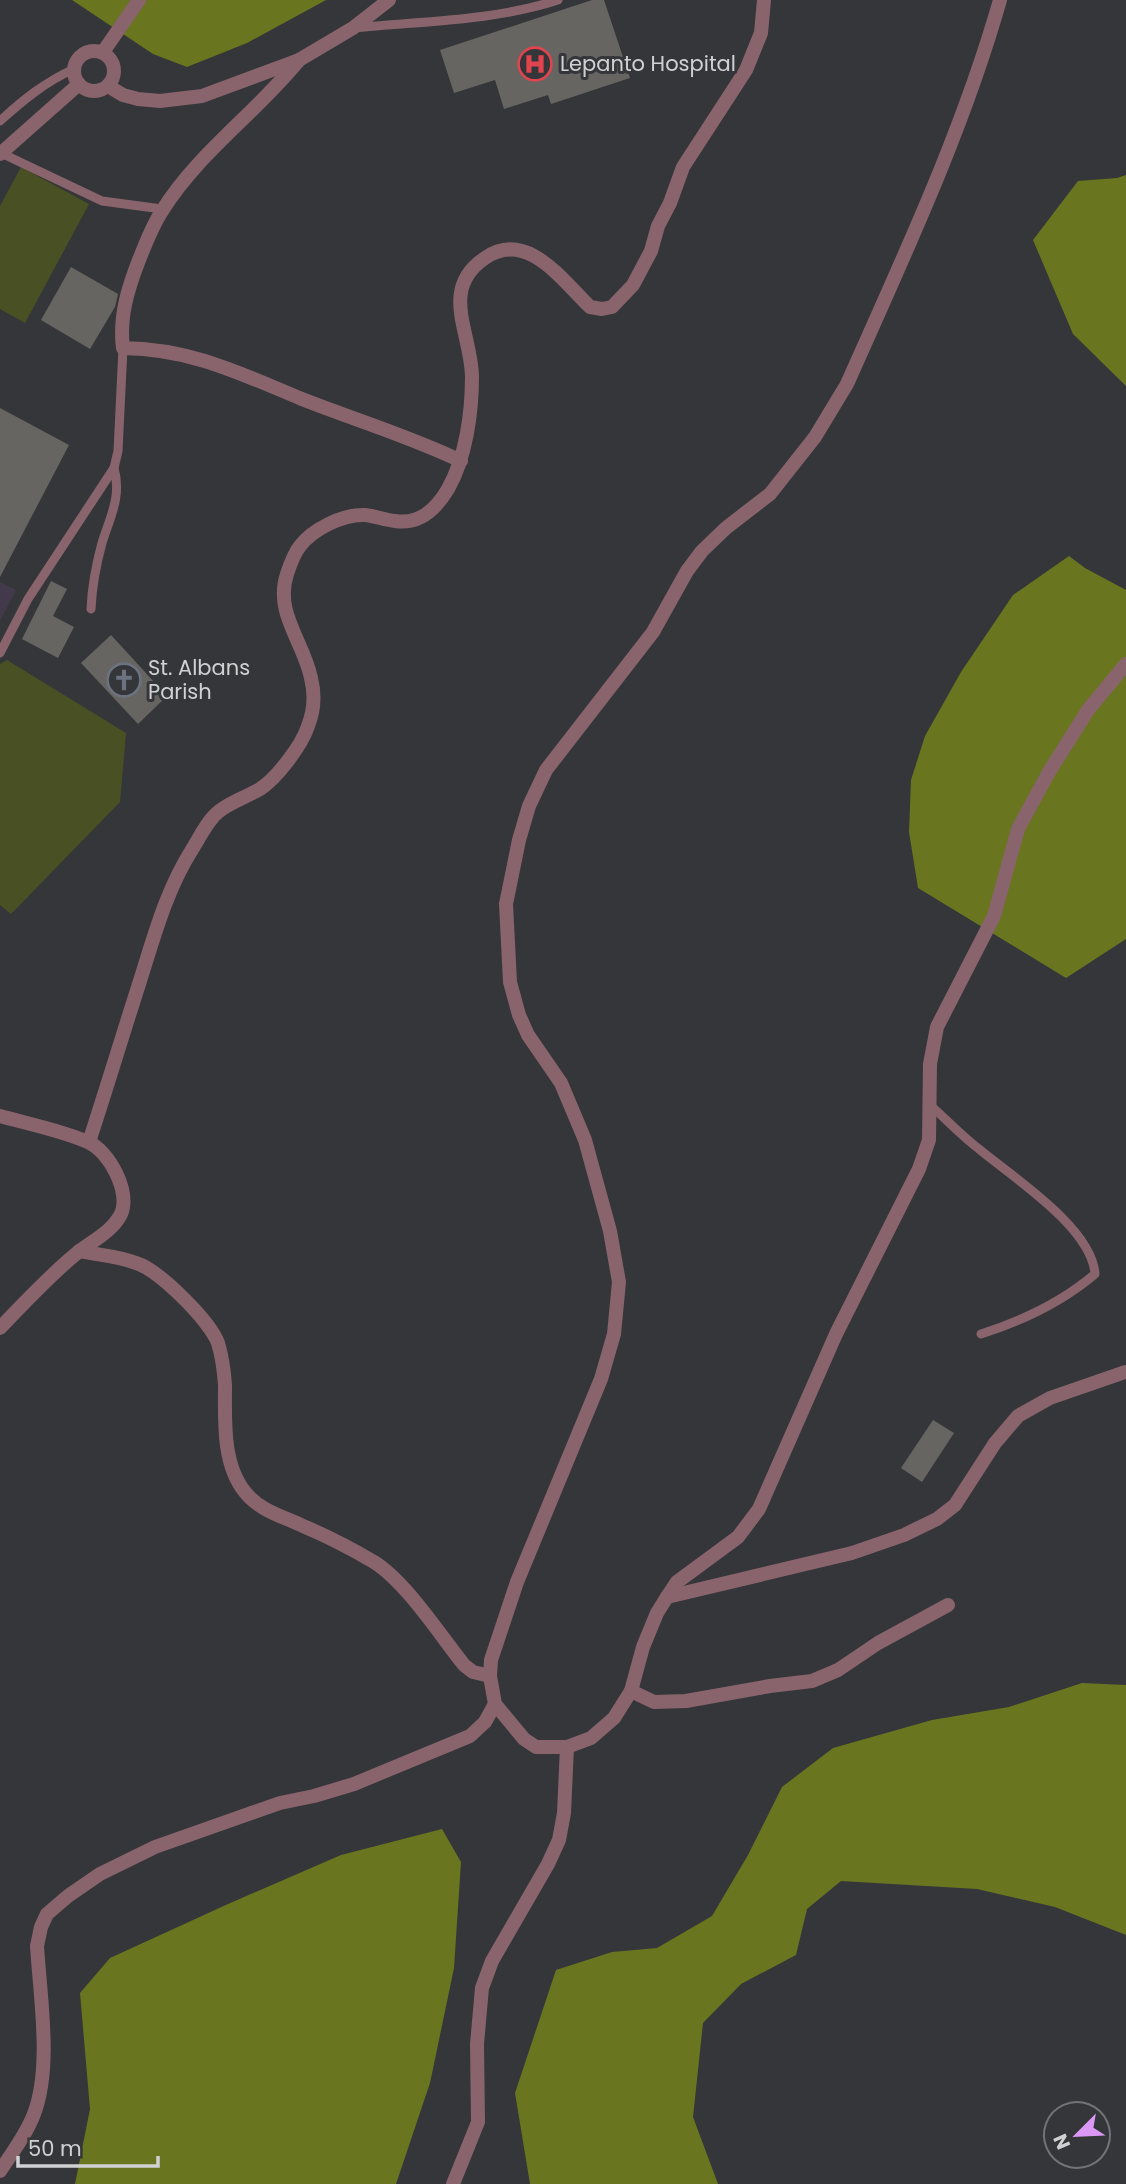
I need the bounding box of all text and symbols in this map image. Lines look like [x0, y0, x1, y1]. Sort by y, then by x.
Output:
hospital icon: Lepanto Hospital [516, 45, 554, 83]
place label: Lepanto Hospital [560, 49, 736, 78]
place label: St. Albans Parish [148, 653, 250, 706]
church icon: St. Albans Parish [105, 661, 143, 699]
north arrow [1042, 2100, 1112, 2170]
scale bar [18, 2124, 158, 2168]
text: N [1047, 2130, 1077, 2154]
text: 50 m [28, 2134, 82, 2163]

